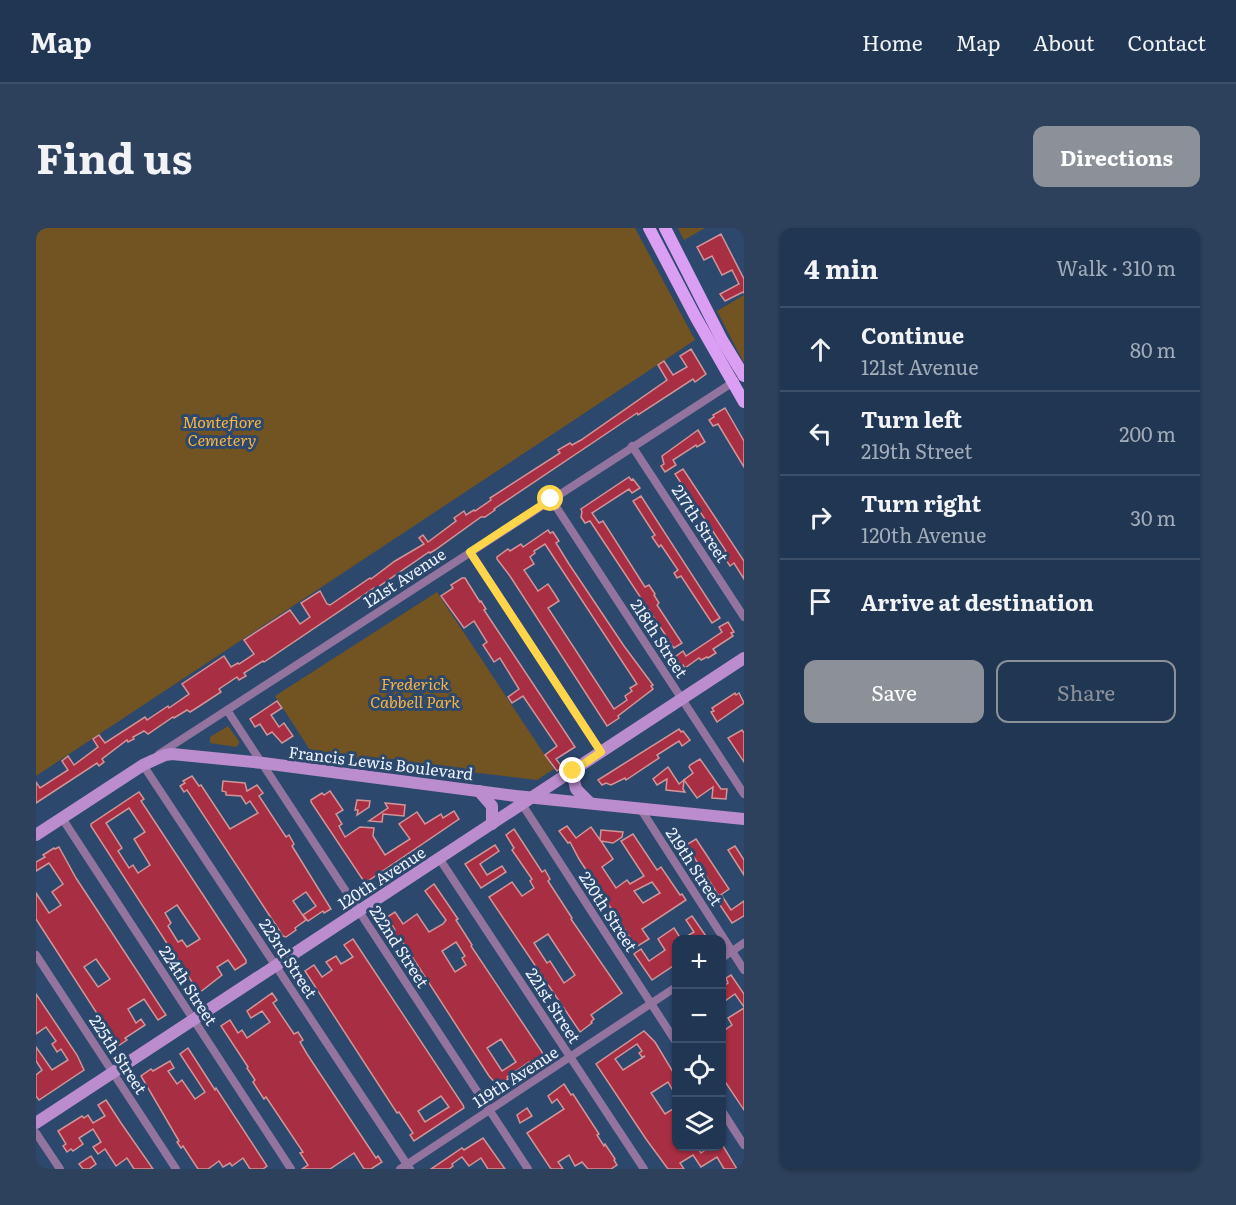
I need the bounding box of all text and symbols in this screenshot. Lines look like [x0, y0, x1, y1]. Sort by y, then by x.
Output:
text: Map [30, 20, 92, 62]
text: Home [862, 26, 923, 57]
text: Map [956, 26, 1000, 57]
text: About [1033, 26, 1095, 57]
text: Contact [1128, 26, 1206, 57]
text: Find us [36, 125, 193, 187]
button: Directions [1033, 126, 1200, 187]
text: 4 min [804, 248, 878, 287]
text: Walk · 310 m [1056, 252, 1176, 282]
text: Continue [861, 318, 964, 351]
icon: ahead [804, 333, 837, 366]
text: 80 m [1130, 334, 1176, 364]
text: 121st Avenue [861, 351, 979, 381]
text: Turn left [861, 402, 962, 435]
park label: Montefiore Cemetery [182, 409, 262, 451]
icon: left [804, 417, 837, 450]
text: 200 m [1119, 418, 1176, 448]
text: 219th Street [861, 435, 972, 465]
street label: 217th Street [667, 479, 735, 567]
route start [537, 485, 563, 511]
text: Turn right [861, 486, 981, 519]
icon: right [804, 501, 837, 534]
text: 30 m [1130, 502, 1176, 532]
text: 120th Avenue [861, 519, 986, 549]
street label: 121st Avenue [358, 541, 450, 613]
icon: arrive [804, 585, 837, 618]
text: Arrive at destination [861, 585, 1094, 618]
street label: 218th Street [626, 594, 695, 682]
button: Save [804, 660, 984, 723]
button: Share [996, 660, 1176, 723]
park label: Frederick Cabbell Park [370, 671, 460, 713]
street label: Francis Lewis Boulevard [287, 739, 475, 785]
route end [559, 757, 585, 783]
street label: 219th Street [661, 822, 730, 910]
street label: 120th Avenue [332, 840, 430, 914]
street label: 220th Street [574, 866, 644, 956]
street label: 222nd Street [364, 900, 436, 992]
street label: 223rd Street [254, 913, 324, 1003]
map controls [672, 935, 726, 1151]
button: + [672, 935, 726, 989]
street label: 224th Street [154, 940, 224, 1030]
street label: 221st Street [521, 963, 588, 1048]
button: − [672, 989, 726, 1043]
street label: 225th Street [84, 1010, 154, 1099]
street label: 119th Avenue [467, 1039, 563, 1113]
button: locate [672, 1043, 726, 1097]
button: layers [672, 1097, 726, 1151]

